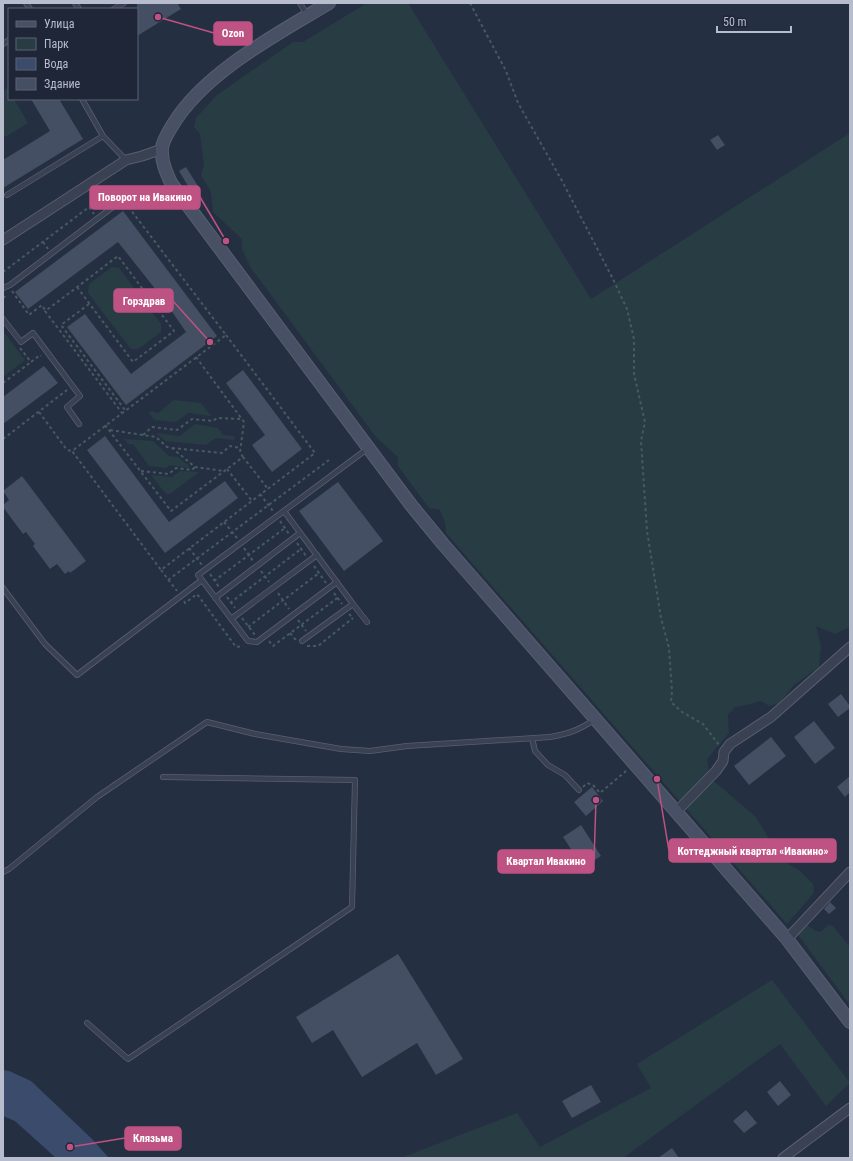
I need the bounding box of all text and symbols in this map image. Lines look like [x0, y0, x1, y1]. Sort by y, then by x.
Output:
legend [8, 8, 138, 100]
scale bar [717, 8, 791, 34]
text: 50 m [723, 15, 747, 29]
text: Улица [44, 17, 75, 31]
callout: Ozon [214, 22, 252, 45]
text: Ozon [222, 27, 244, 40]
text: Парк [44, 37, 69, 51]
text: Вода [44, 57, 69, 71]
text: Здание [44, 77, 81, 91]
callout: Поворот на Ивакино [90, 186, 200, 209]
text: Поворот на Ивакино [98, 191, 193, 204]
callout: Горздрав [114, 289, 173, 312]
text: Горздрав [123, 295, 166, 308]
callout: Коттеджный квартал «Ивакино» [669, 839, 836, 862]
text: Коттеджный квартал «Ивакино» [677, 845, 829, 858]
callout: Квартал Ивакино [498, 850, 594, 873]
text: Квартал Ивакино [506, 855, 586, 868]
callout: Клязьма [125, 1127, 181, 1150]
text: Клязьма [133, 1132, 173, 1145]

